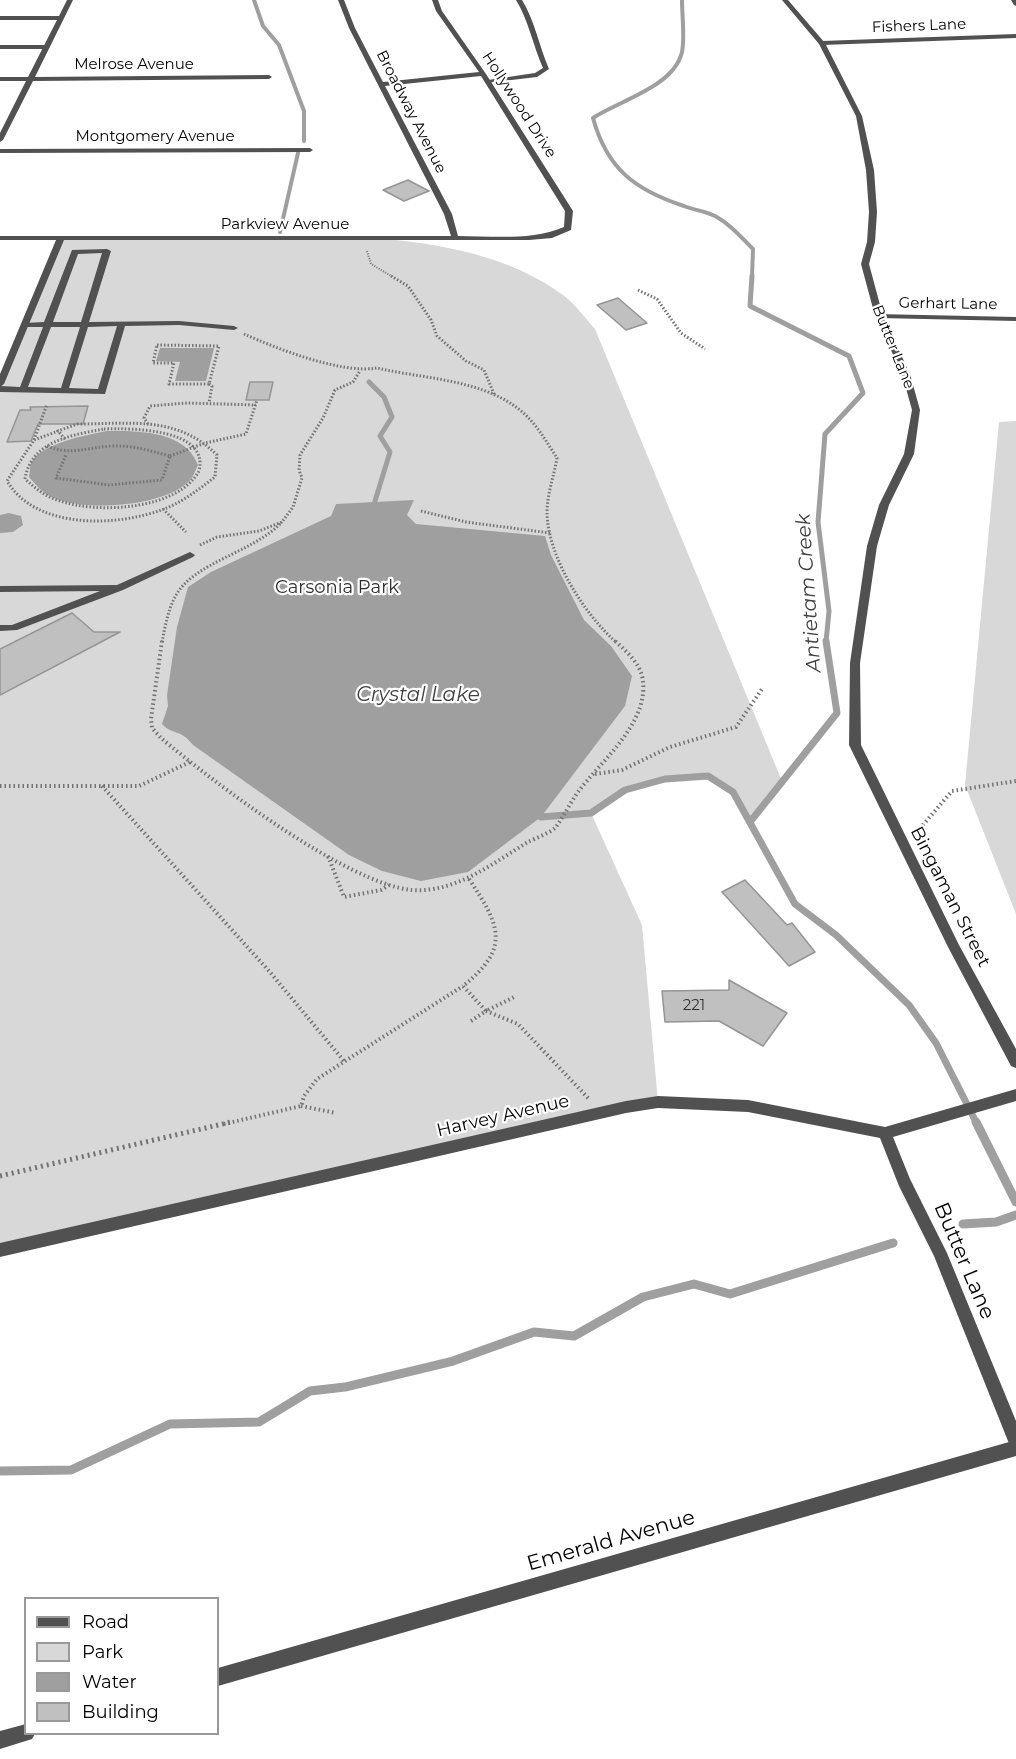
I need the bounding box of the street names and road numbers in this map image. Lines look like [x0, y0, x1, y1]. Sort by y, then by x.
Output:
street label: Fishers Lane [872, 15, 966, 37]
street label: Broadway Avenue [372, 47, 450, 177]
street label: Hollywood Drive [478, 49, 560, 161]
street label: Melrose Avenue [74, 56, 194, 74]
street label: Montgomery Avenue [76, 128, 234, 146]
street label: Parkview Avenue [221, 216, 349, 234]
street label: Gerhart Lane [899, 294, 997, 314]
street label: Butter Lane [868, 302, 918, 392]
street label: Bingaman Street [905, 823, 995, 971]
street label: Harvey Avenue [435, 1090, 571, 1142]
street label: Butter Lane [928, 1199, 1000, 1323]
street label: Emerald Avenue [524, 1505, 698, 1577]

